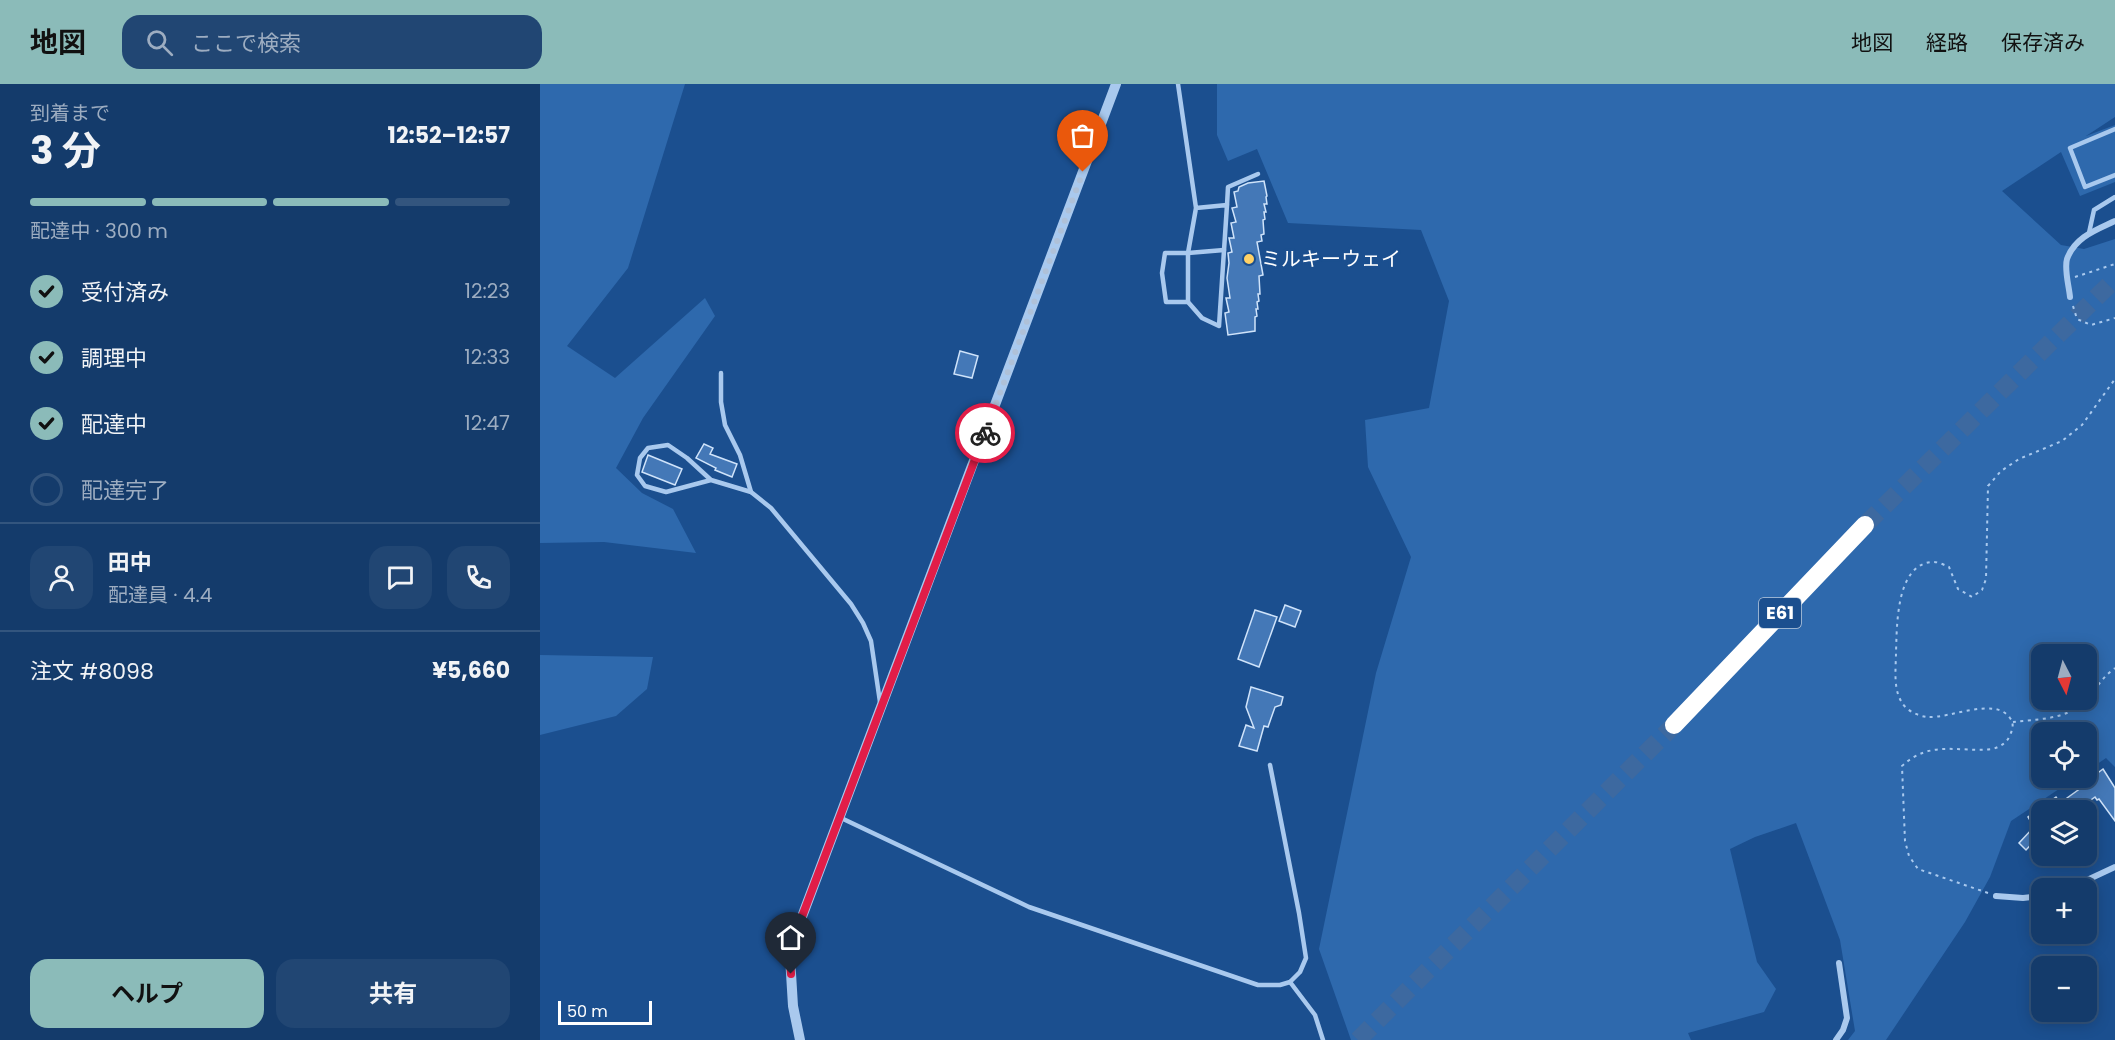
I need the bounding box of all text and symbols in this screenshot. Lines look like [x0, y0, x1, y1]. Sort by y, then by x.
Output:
search box [122, 15, 542, 69]
text: 地図 [30, 23, 86, 62]
icon: search [143, 26, 176, 59]
text: ここで検索 [191, 28, 301, 59]
text: 地図 [1851, 28, 1893, 57]
text: 経路 [1926, 28, 1968, 57]
text: 保存済み [2001, 28, 2085, 57]
text: 到着まで [30, 99, 110, 127]
pin [1057, 110, 1108, 172]
icon: bag [1066, 119, 1099, 152]
text: 12:52–12:57 [388, 120, 510, 151]
text: 3 分 [30, 123, 101, 178]
text: 配達中 · 300 m [30, 217, 168, 245]
place label: ミルキーウェイ [1261, 245, 1401, 273]
marker: ミルキーウェイ [1242, 252, 1256, 266]
icon: check [30, 275, 63, 308]
text: 受付済み [81, 277, 169, 308]
text: 12:23 [465, 277, 510, 305]
icon: check [30, 341, 63, 374]
text: 調理中 [81, 343, 147, 374]
text: 12:33 [464, 343, 510, 371]
courier [955, 403, 1015, 463]
icon: check [30, 407, 63, 440]
text: 配達中 [81, 409, 147, 440]
text: 12:47 [464, 409, 510, 437]
icon: bike [969, 417, 1002, 450]
text: 配達完了 [81, 475, 169, 506]
button: person [30, 546, 93, 609]
button: chat [369, 546, 432, 609]
button: phone [447, 546, 510, 609]
text: 田中 [108, 547, 152, 578]
text: 配達員 · 4.4 [108, 581, 212, 609]
road number: E61 [1759, 598, 1801, 628]
north arrow [2031, 644, 2097, 710]
map controls [2031, 644, 2097, 1022]
text: ¥5,660 [432, 655, 510, 686]
text: 注文 #8098 [30, 656, 154, 687]
button: locate [2031, 722, 2097, 788]
button: layers [2031, 800, 2097, 866]
button: + [2031, 878, 2097, 944]
pin [765, 912, 816, 974]
icon: home [774, 921, 807, 954]
button: − [2031, 956, 2097, 1022]
button: ヘルプ [30, 959, 264, 1028]
button: 共有 [276, 959, 510, 1028]
scale bar [558, 998, 652, 1026]
text: 50 m [567, 1000, 608, 1023]

